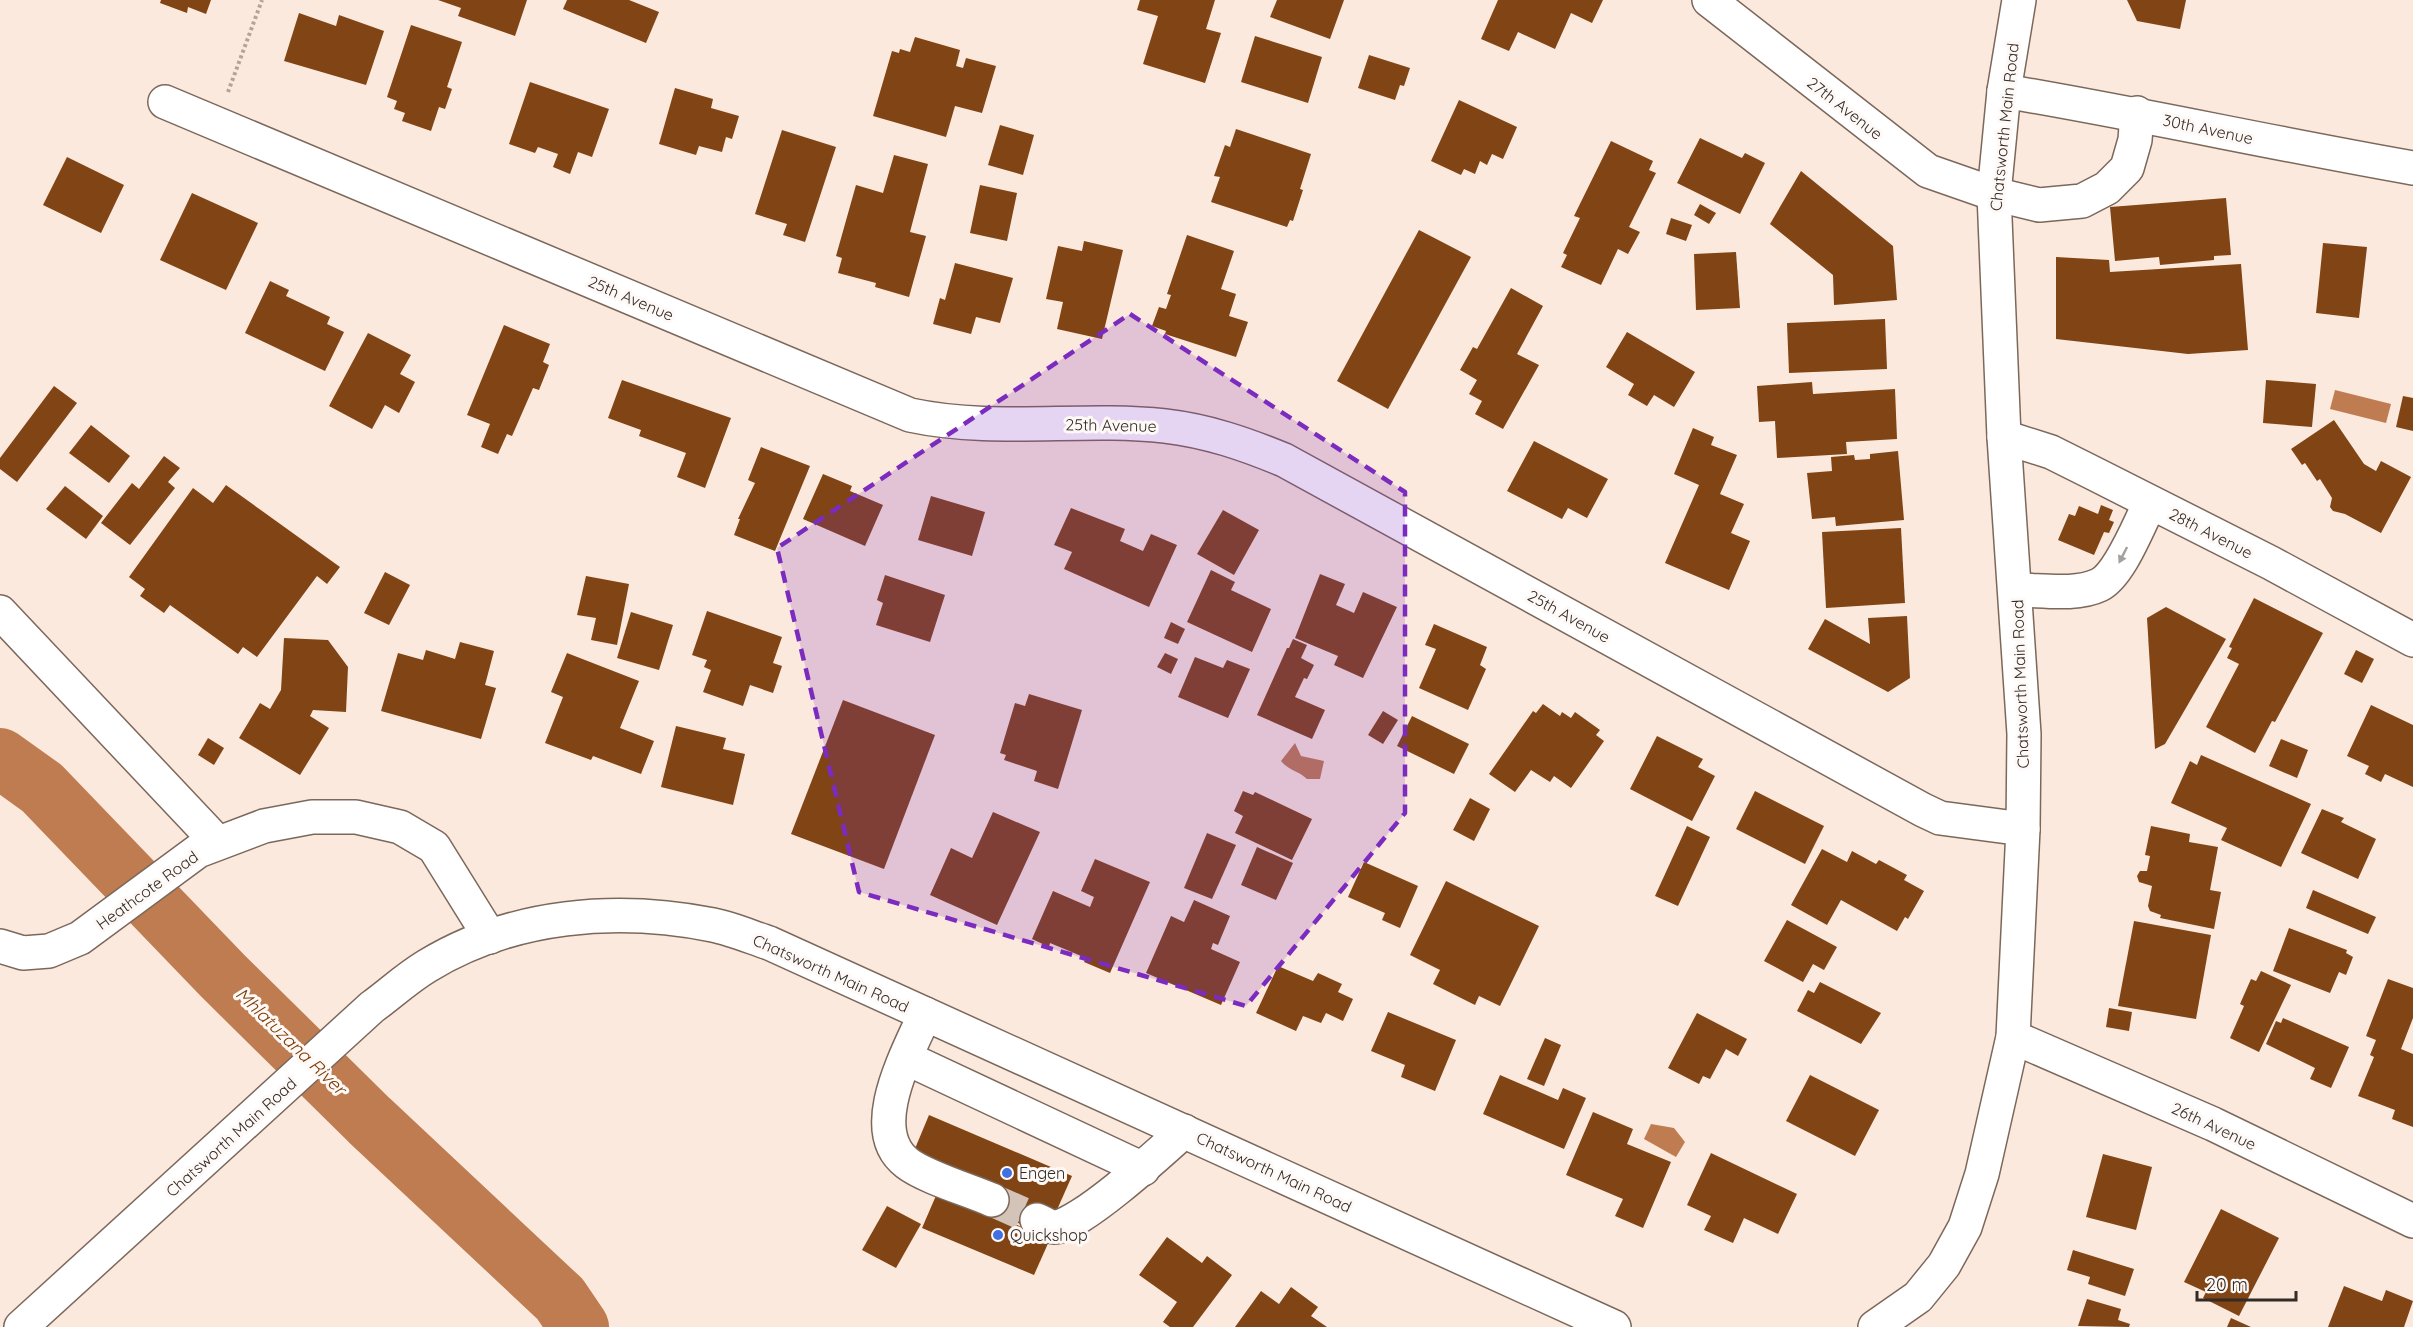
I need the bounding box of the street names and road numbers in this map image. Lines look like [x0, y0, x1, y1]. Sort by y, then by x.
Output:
street label: Chatsworth Main Road [1985, 42, 2023, 212]
street label: 27th Avenue [1803, 72, 1887, 144]
street label: 30th Avenue [2161, 110, 2255, 148]
street label: 25th Avenue [585, 271, 677, 325]
street label: 25th Avenue [1065, 414, 1157, 436]
street label: 28th Avenue [2166, 503, 2256, 563]
street label: 25th Avenue [1524, 585, 1614, 647]
street label: Chatsworth Main Road [2007, 599, 2033, 769]
street label: Heathcote Road [92, 846, 202, 934]
street label: Chatsworth Main Road [750, 930, 912, 1016]
street label: Chatsworth Main Road [162, 1073, 300, 1201]
street label: 26th Avenue [2169, 1098, 2259, 1154]
street label: Chatsworth Main Road [1193, 1127, 1355, 1217]

